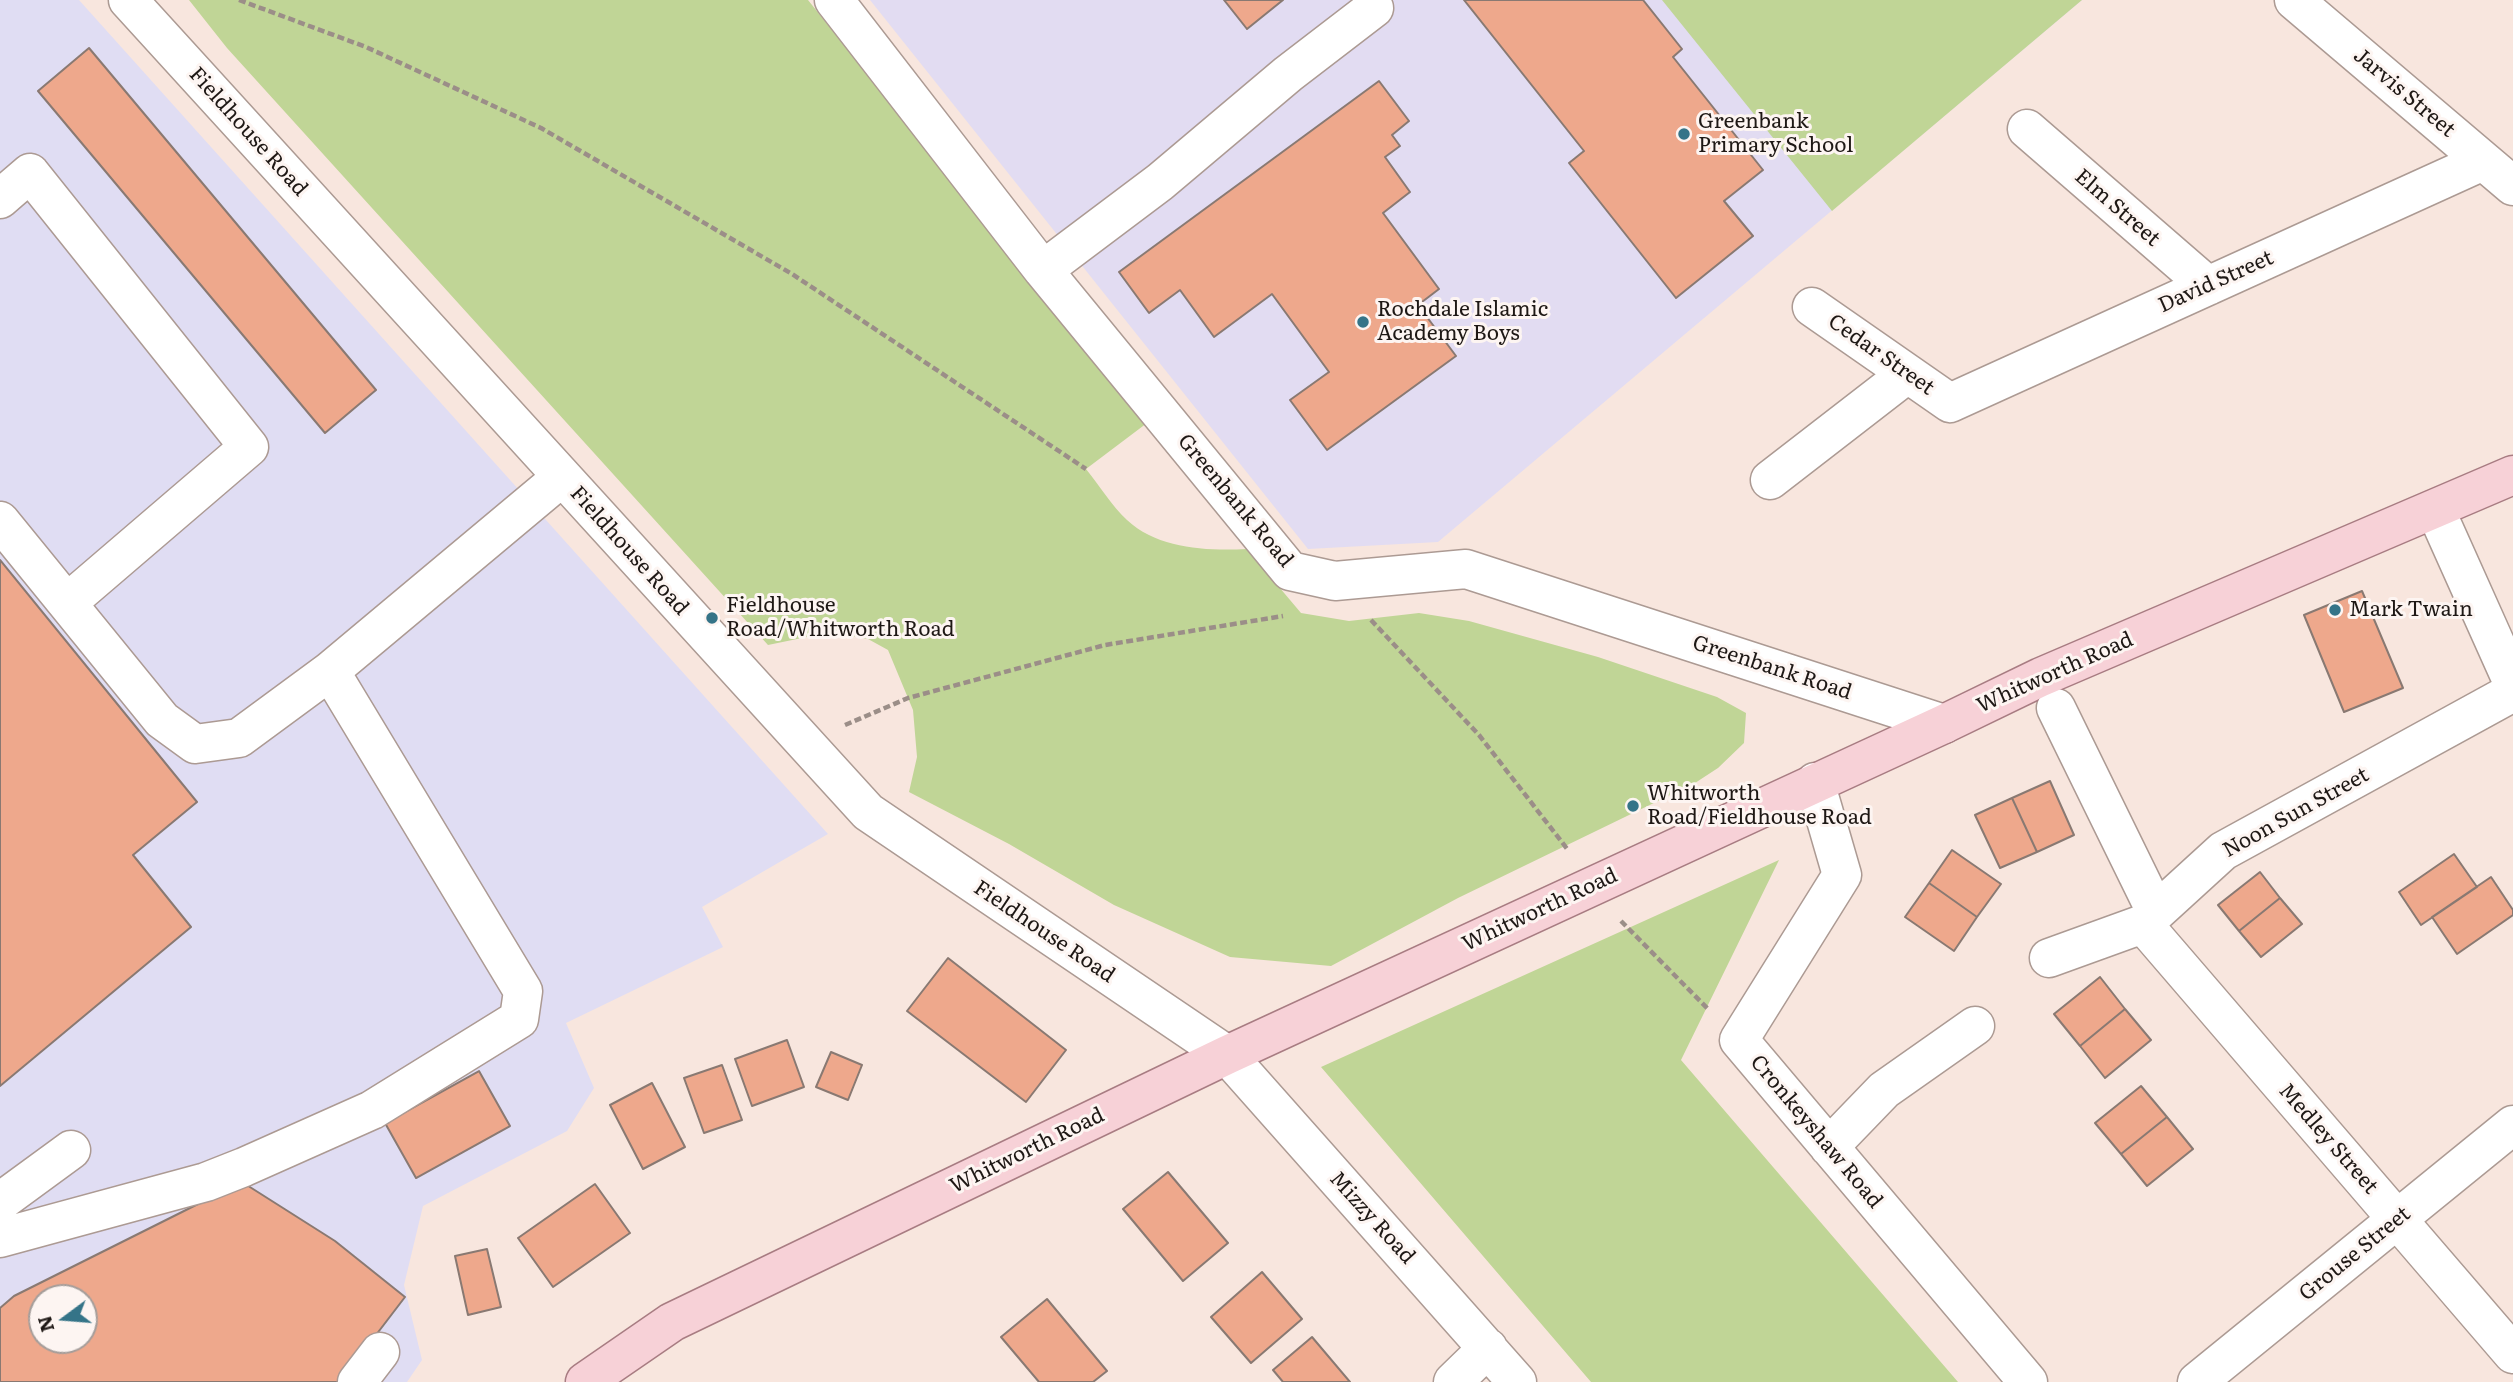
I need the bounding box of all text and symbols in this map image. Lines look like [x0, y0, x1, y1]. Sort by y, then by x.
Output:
street label: Jarvis Street [2348, 43, 2460, 143]
street label: Fieldhouse Road [183, 62, 313, 202]
place label: Greenbank Primary School [1698, 109, 1853, 159]
marker: Greenbank Primary School [1676, 126, 1692, 142]
street label: Elm Street [2069, 164, 2165, 252]
street label: David Street [2155, 245, 2277, 319]
place label: Rochdale Islamic Academy Boys [1377, 297, 1548, 347]
street label: Cedar Street [1823, 309, 1939, 401]
marker: Rochdale Islamic Academy Boys [1355, 314, 1371, 330]
street label: Greenbank Road [1172, 429, 1298, 573]
street label: Fieldhouse Road [564, 481, 694, 621]
place label: Fieldhouse Road/Whitworth Road [726, 593, 955, 643]
place label: Mark Twain [2349, 597, 2473, 623]
marker: Mark Twain [2327, 602, 2343, 618]
marker: Fieldhouse Road/Whitworth Road [704, 610, 720, 626]
street label: Whitworth Road [1973, 627, 2137, 719]
street label: Greenbank Road [1689, 630, 1855, 706]
street label: Noon Sun Street [2219, 763, 2373, 863]
place label: Whitworth Road/Fieldhouse Road [1647, 781, 1872, 831]
marker: Whitworth Road/Fieldhouse Road [1625, 798, 1641, 814]
street label: Whitworth Road [1458, 863, 1622, 957]
street label: Fieldhouse Road [969, 875, 1119, 989]
street label: Cronkeyshaw Road [1745, 1050, 1887, 1214]
street label: Medley Street [2273, 1079, 2383, 1199]
street label: Whitworth Road [946, 1103, 1108, 1199]
street label: Mizzy Road [1324, 1167, 1420, 1269]
street label: Grouse Street [2294, 1202, 2416, 1306]
north arrow [28, 1284, 98, 1354]
text: N [29, 1313, 60, 1336]

